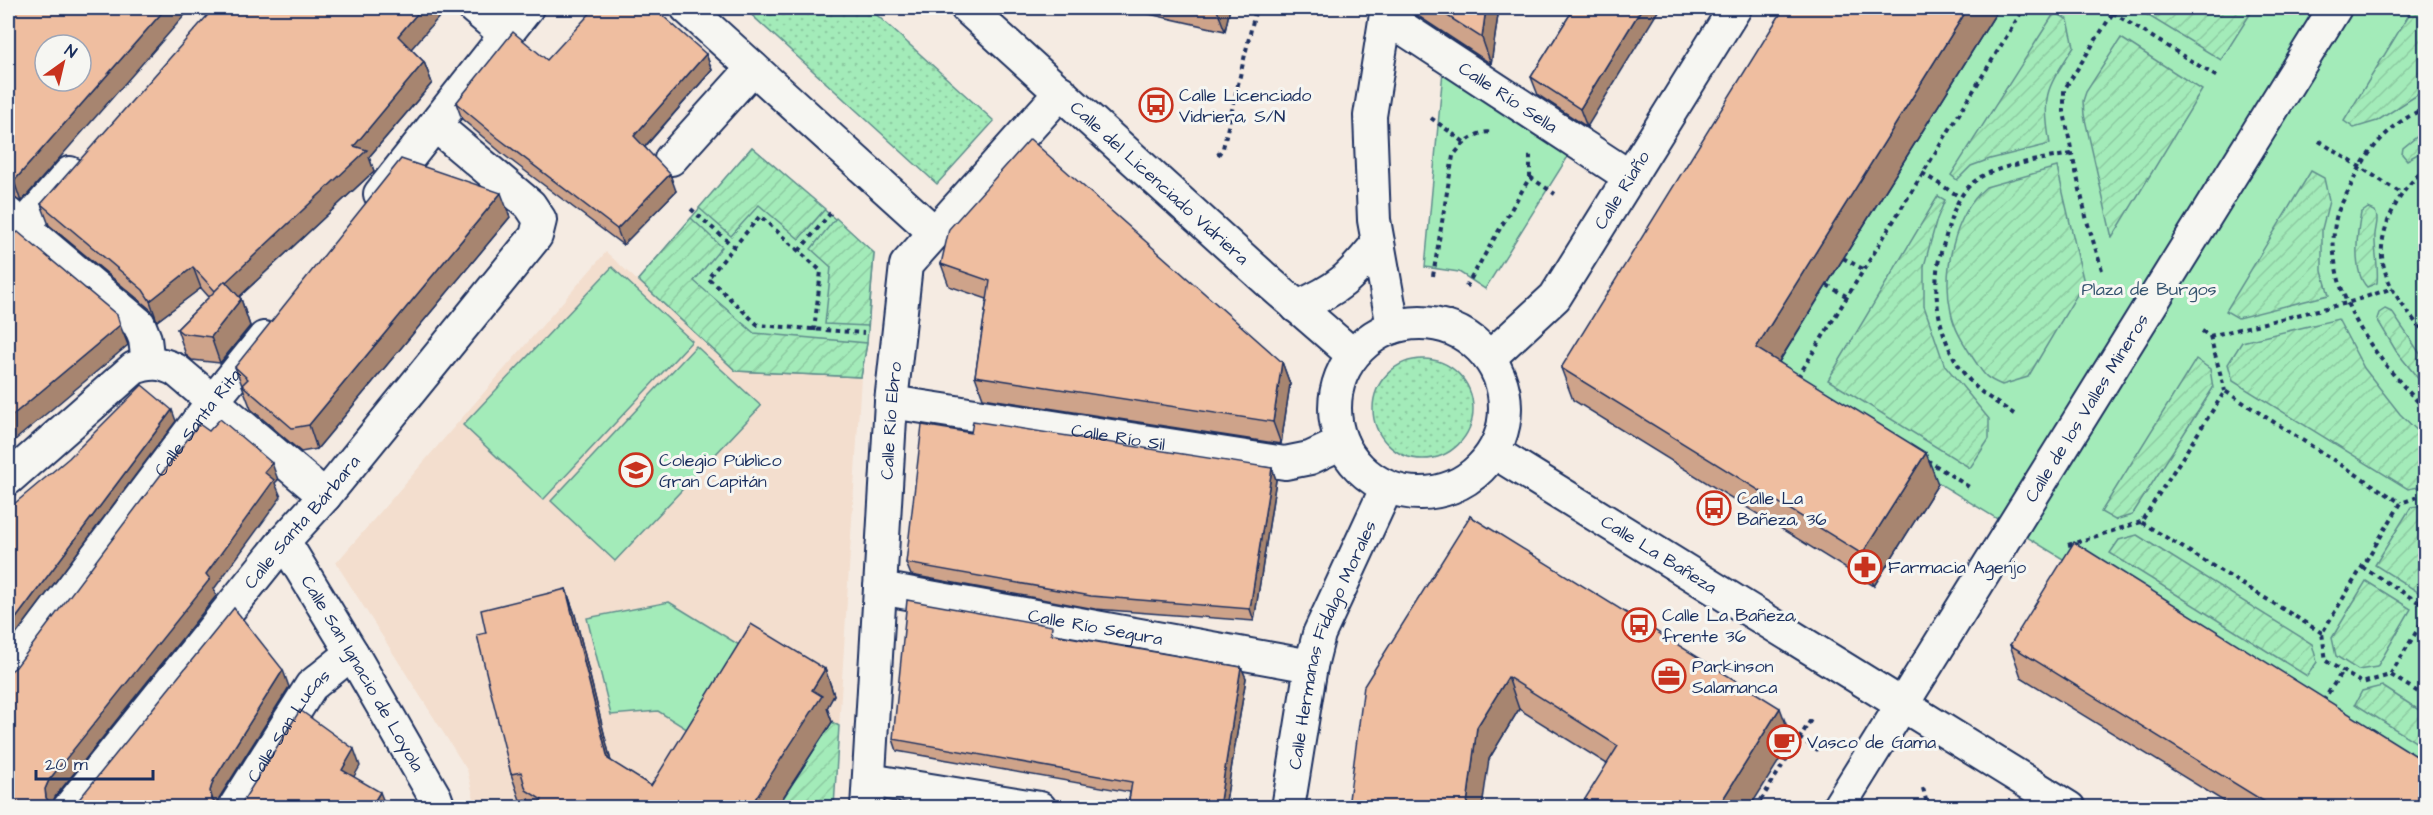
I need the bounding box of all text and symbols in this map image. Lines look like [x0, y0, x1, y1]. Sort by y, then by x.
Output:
north arrow [33, 33, 93, 93]
text: N [61, 39, 81, 63]
street label: Calle Río Sella [1453, 56, 1562, 139]
place label: Calle Licenciado Vidriera, S/N [1179, 83, 1311, 129]
bus stop icon: Calle Licenciado Vidriera, S/N [1138, 87, 1174, 123]
street label: Calle del Licenciado Vidriera [1064, 95, 1254, 271]
street label: Calle Riaño [1588, 146, 1656, 234]
park label: Plaza de Burgos [2081, 277, 2217, 303]
street label: Calle de los Valles Mineros [2019, 309, 2155, 507]
street label: Calle Río Ebro [874, 360, 908, 481]
street label: Calle Santa Rita [148, 364, 247, 482]
street label: Calle Río Sil [1070, 418, 1167, 457]
place label: Colegio Público Gran Capitán [659, 448, 782, 494]
street label: Calle Santa Bárbara [238, 450, 366, 594]
school or university icon: Colegio Público Gran Capitán [618, 452, 654, 488]
place label: Calle La Bañeza, 36 [1737, 486, 1827, 532]
bus stop icon: Calle La Bañeza, 36 [1696, 490, 1732, 526]
street label: Calle La Bañeza [1596, 509, 1721, 600]
street label: Calle Hermanas Fidalgo Morales [1282, 516, 1383, 771]
pharmacy icon: Farmacia Agenjo [1847, 549, 1883, 585]
place label: Farmacia Agenjo [1888, 555, 2026, 581]
street label: Calle San Ignacio de Loyola [295, 571, 430, 776]
street label: Calle Río Segura [1026, 603, 1165, 652]
place label: Calle La Bañeza, frente 36 [1662, 603, 1797, 649]
bus stop icon: Calle La Bañeza, frente 36 [1621, 607, 1657, 643]
place label: Parkinson Salamanca [1692, 654, 1777, 700]
office icon: Parkinson Salamanca [1651, 658, 1687, 694]
street label: Calle San Lucas [241, 663, 336, 787]
cafe icon: Vasco de Gama [1766, 724, 1802, 760]
place label: Vasco de Gama [1807, 730, 1936, 755]
scale bar [36, 743, 153, 781]
text: 20 m [45, 752, 88, 777]

